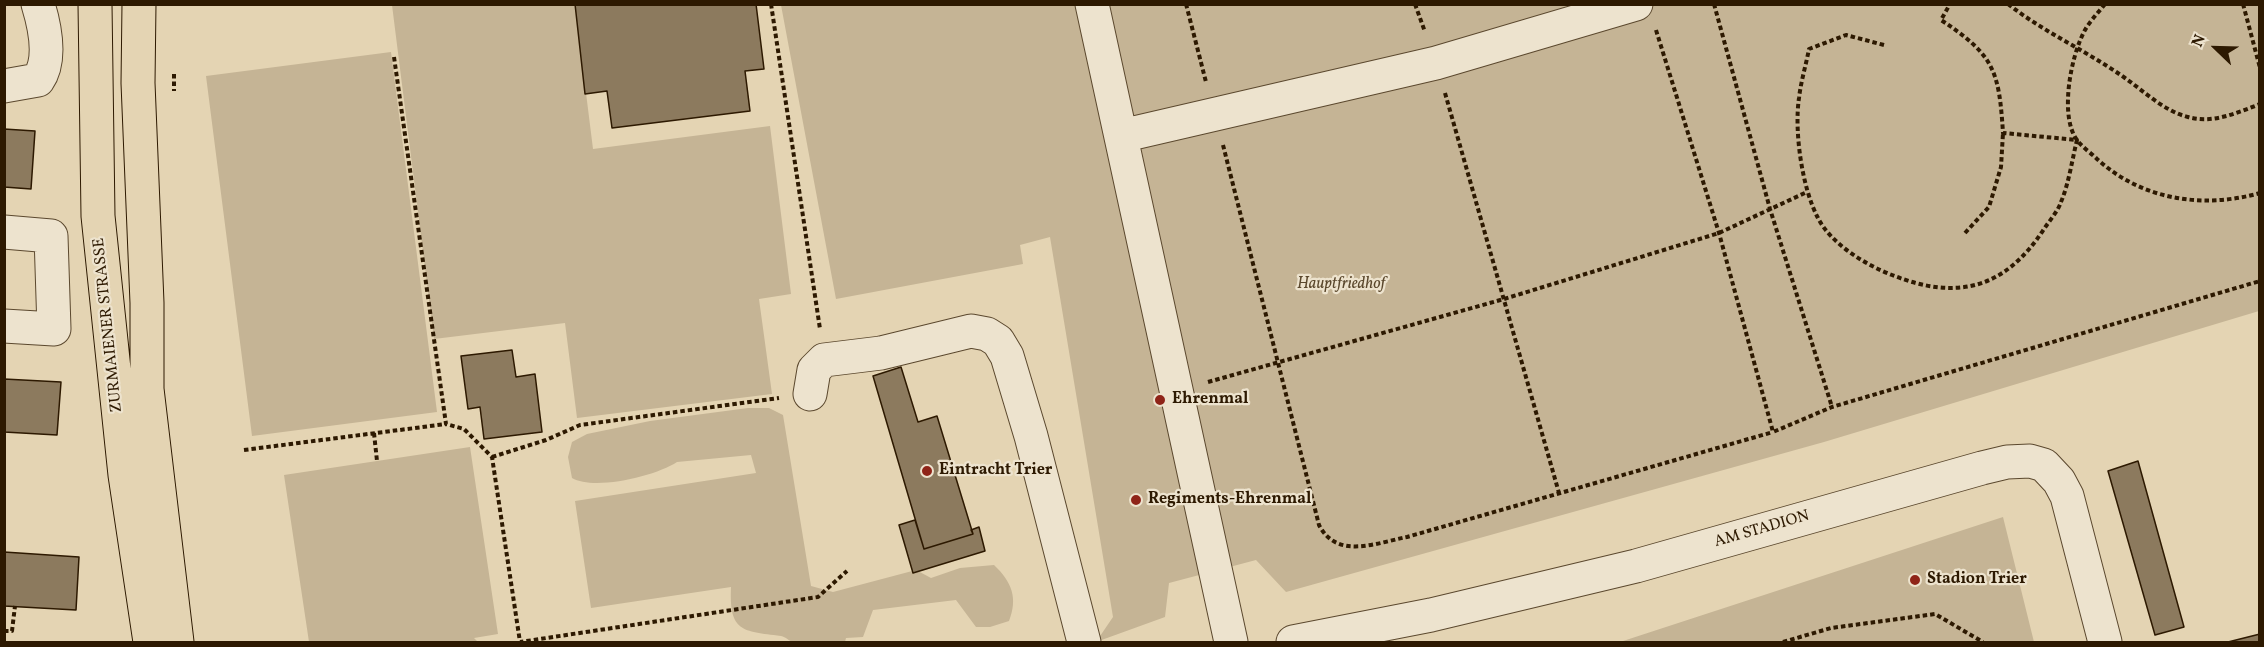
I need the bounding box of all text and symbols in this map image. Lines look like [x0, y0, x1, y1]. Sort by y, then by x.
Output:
north arrow [2186, 18, 2246, 78]
text: N [2187, 31, 2212, 51]
street label: ZURMAIENER STRASSE [90, 237, 128, 413]
park label: Hauptfriedhof [1297, 275, 1385, 295]
place label: Ehrenmal [1172, 390, 1248, 410]
marker: Ehrenmal [1153, 393, 1167, 407]
place label: Eintracht Trier [939, 461, 1052, 481]
marker: Eintracht Trier [920, 464, 934, 478]
place label: Regiments-Ehrenmal [1148, 490, 1311, 510]
marker: Regiments-Ehrenmal [1129, 493, 1143, 507]
street label: AM STADION [1712, 507, 1812, 553]
place label: Stadion Trier [1927, 570, 2027, 590]
marker: Stadion Trier [1908, 573, 1922, 587]

